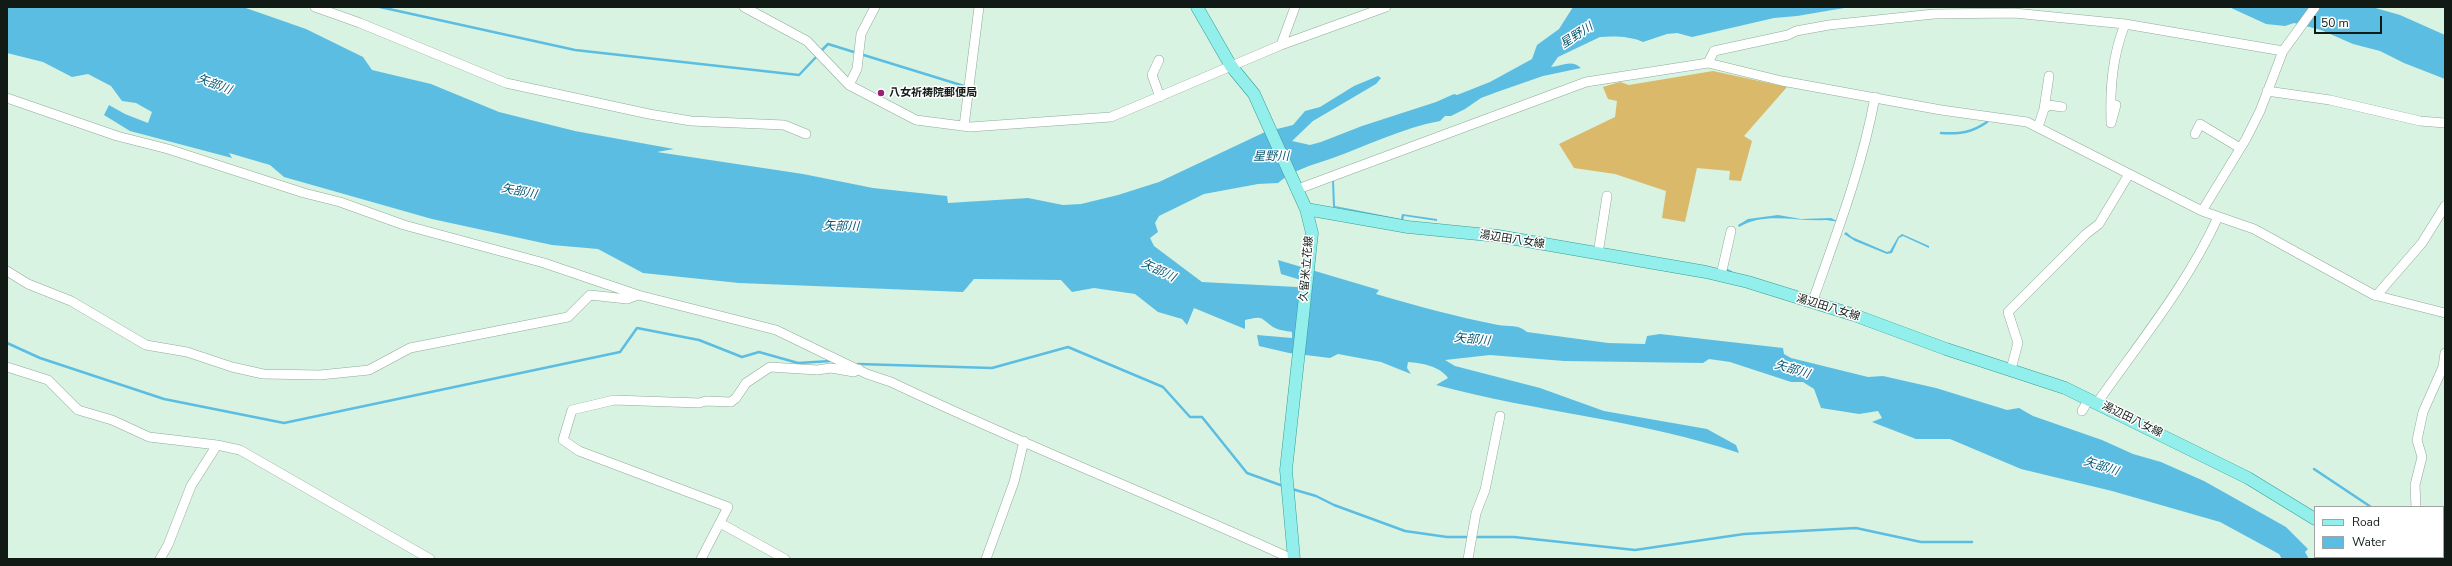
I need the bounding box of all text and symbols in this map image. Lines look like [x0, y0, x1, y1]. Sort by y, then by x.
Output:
scale bar [2316, 8, 2384, 34]
text: 50 m [2321, 15, 2349, 31]
water label: 星野川 [1558, 20, 1596, 52]
water label: 矢部川 [195, 72, 233, 98]
place label: 八女祈祷院郵便局 [889, 86, 977, 100]
marker: 八女祈祷院郵便局 [876, 88, 886, 98]
water label: 星野川 [1253, 150, 1289, 164]
water label: 矢部川 [500, 181, 538, 203]
water label: 矢部川 [823, 219, 859, 235]
street label: 湯辺田八女線 [1478, 228, 1546, 252]
street label: 久留米立花線 [1298, 236, 1316, 302]
water label: 矢部川 [1139, 257, 1177, 285]
street label: 湯辺田八女線 [1795, 292, 1861, 324]
water label: 矢部川 [1453, 331, 1491, 349]
water label: 矢部川 [1773, 358, 1811, 382]
street label: 湯辺田八女線 [2099, 400, 2165, 440]
water label: 矢部川 [2082, 455, 2120, 479]
legend [2314, 506, 2444, 558]
text: Road [2352, 514, 2380, 530]
text: Water [2352, 534, 2386, 550]

